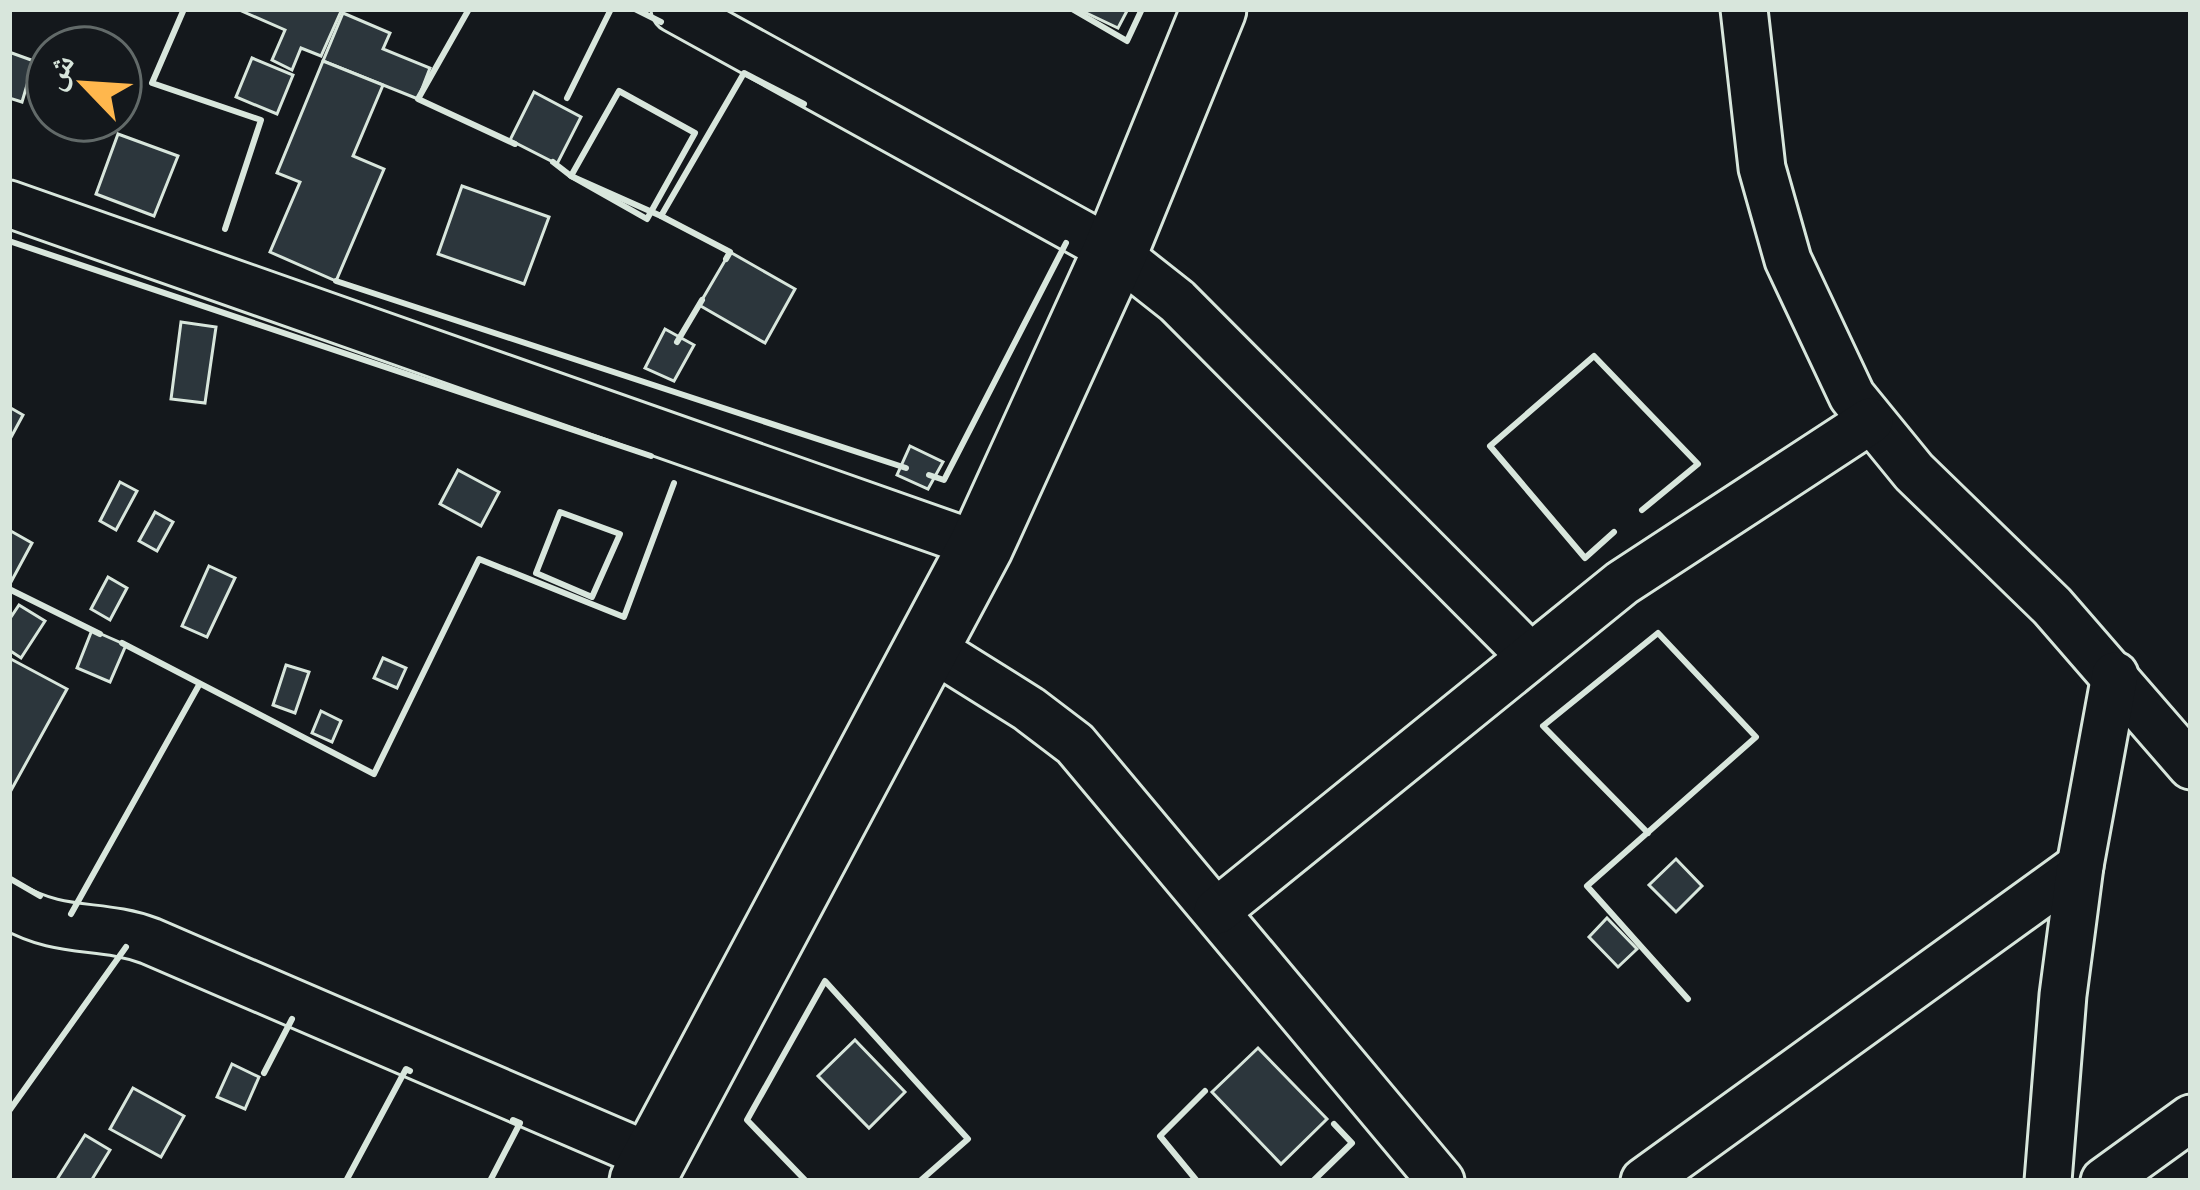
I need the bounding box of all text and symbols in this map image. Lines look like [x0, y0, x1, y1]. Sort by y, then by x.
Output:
north arrow [24, 24, 144, 144]
text: ش [32, 47, 83, 96]

